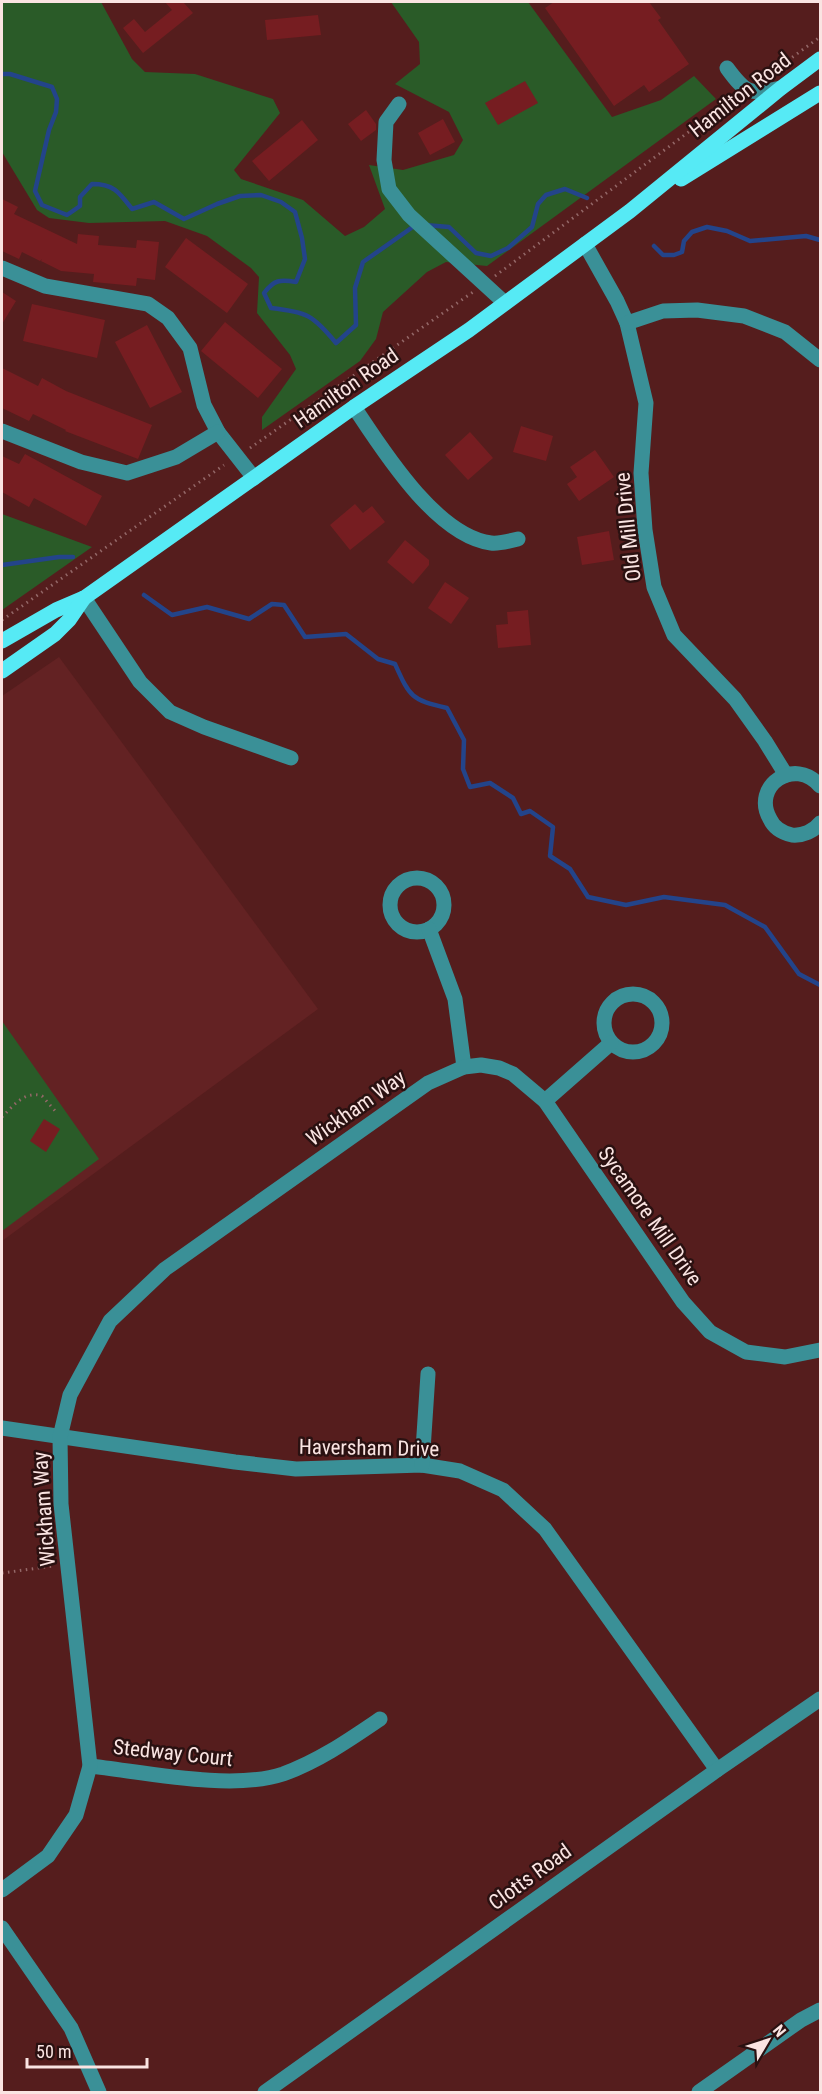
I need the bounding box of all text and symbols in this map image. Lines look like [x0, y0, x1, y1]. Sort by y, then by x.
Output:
street label: Hamilton Road [684, 48, 796, 142]
street label: Hamilton Road [289, 343, 403, 433]
street label: Old Mill Drive [610, 471, 646, 583]
street label: Wickham Way [302, 1065, 410, 1151]
street label: Sycamore Mill Drive [593, 1142, 707, 1290]
street label: Haversham Drive [299, 1435, 440, 1461]
street label: Wickham Way [28, 1450, 60, 1567]
street label: Stedway Court [112, 1735, 234, 1771]
street label: Clotts Road [484, 1839, 576, 1915]
north arrow [738, 2010, 798, 2070]
text: N [769, 2021, 790, 2041]
scale bar [27, 2031, 147, 2069]
text: 50 m [36, 2041, 71, 2062]

